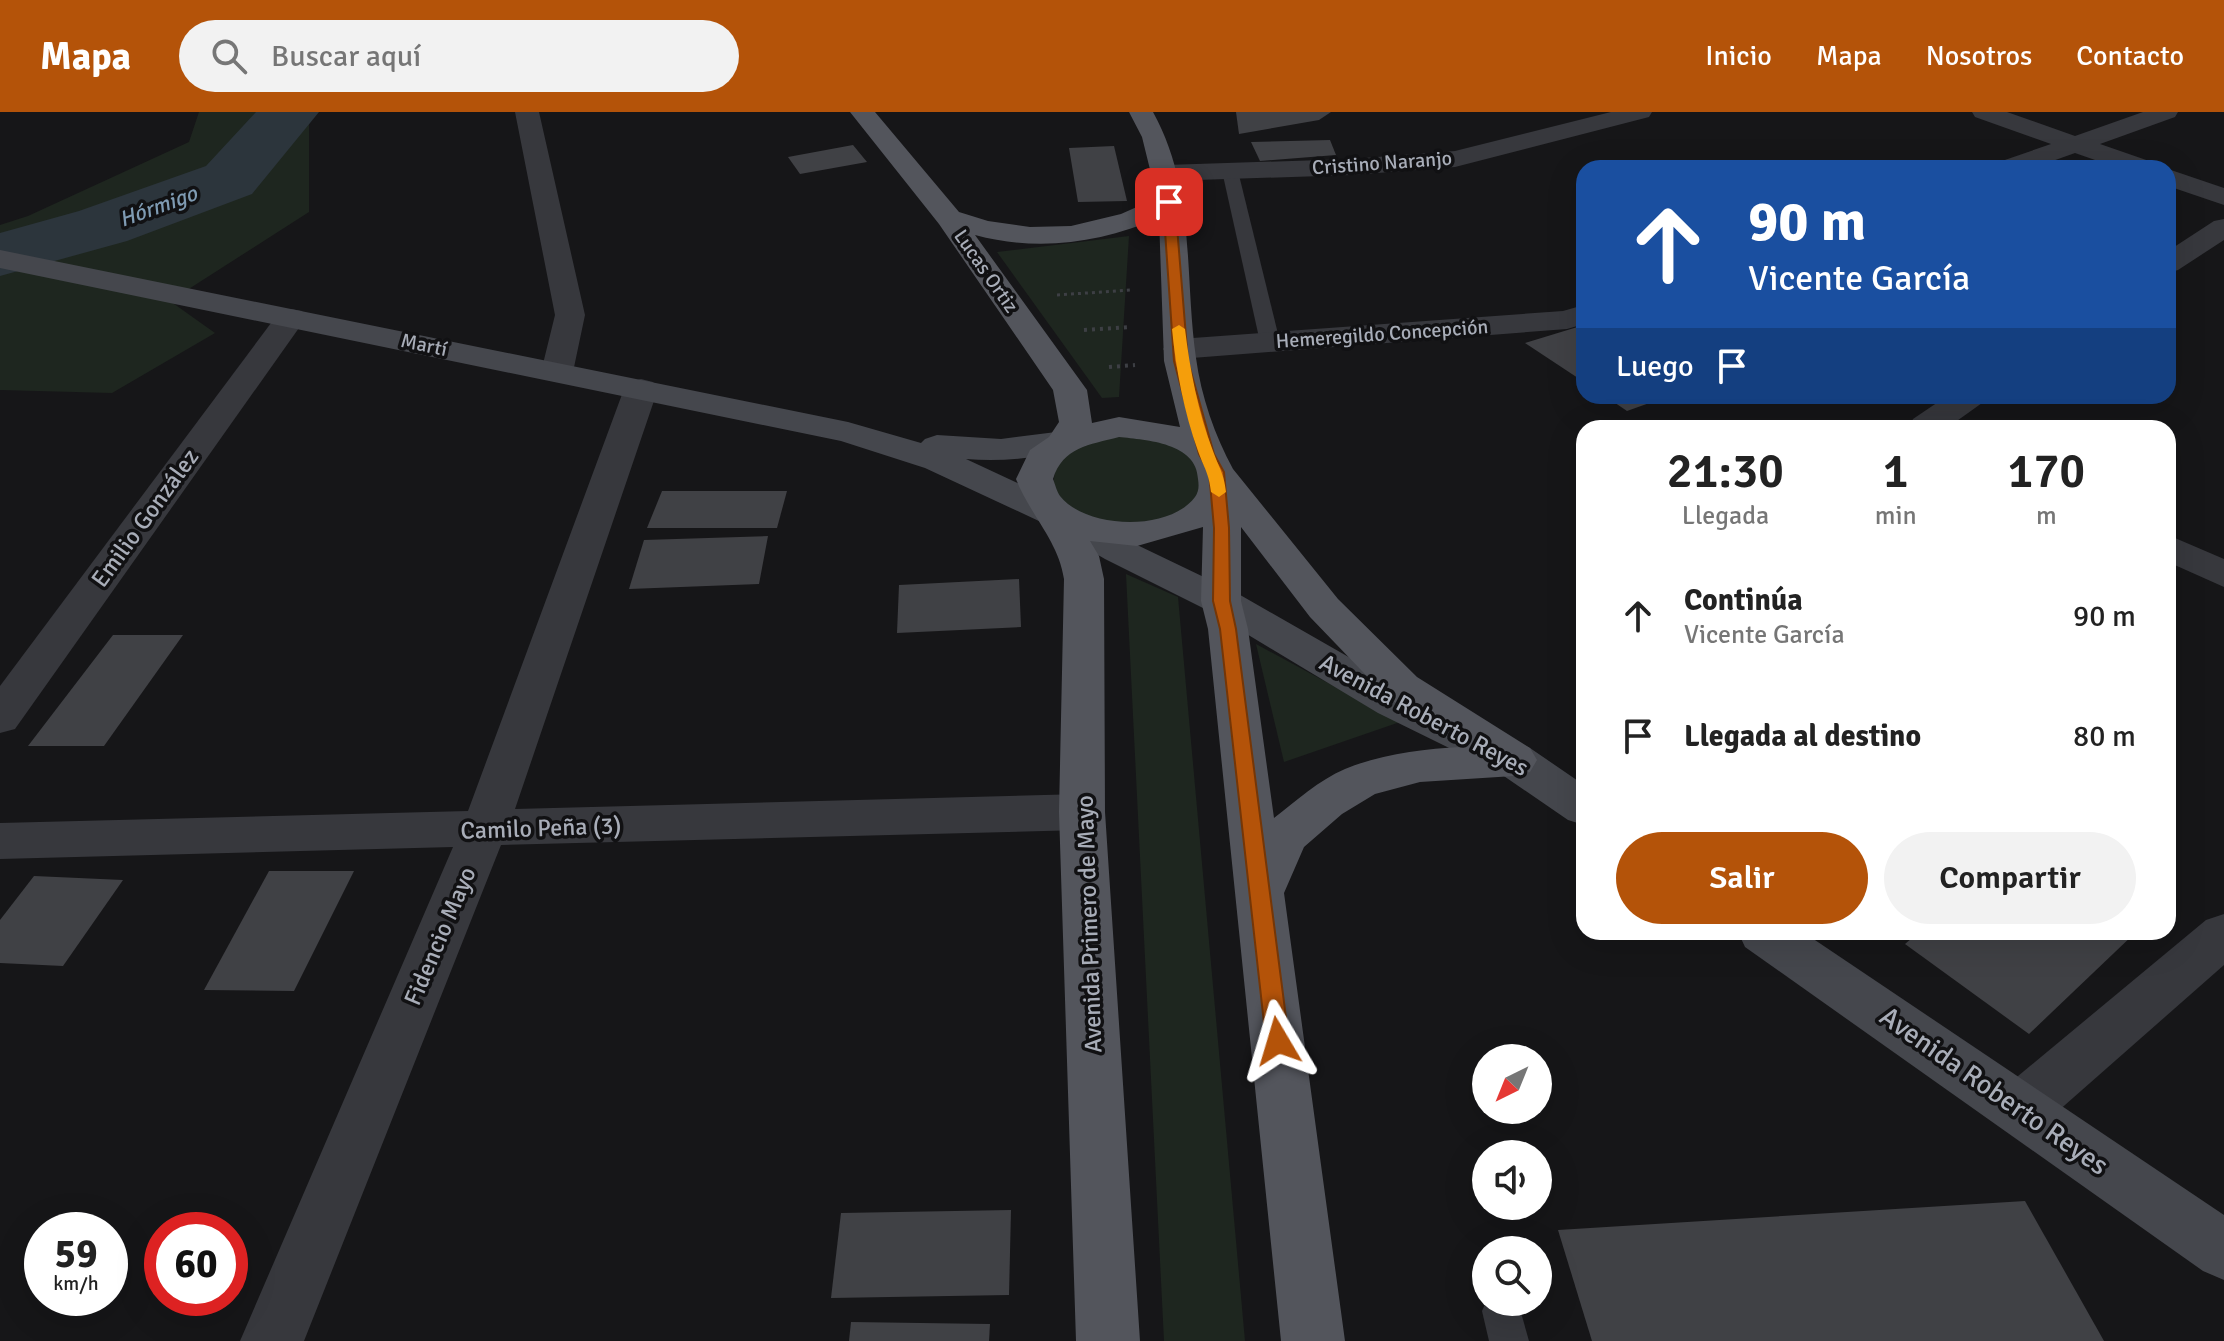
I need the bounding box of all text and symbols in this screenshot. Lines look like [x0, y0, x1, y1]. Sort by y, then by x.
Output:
search box [179, 20, 739, 92]
text: Mapa [40, 33, 131, 80]
icon: search [207, 34, 251, 78]
text: Buscar aquí [271, 38, 421, 75]
text: Inicio [1705, 39, 1772, 73]
text: Mapa [1816, 39, 1882, 73]
text: Nosotros [1926, 39, 2032, 73]
text: Contacto [2076, 39, 2184, 73]
street label: Cristino Naranjo [1311, 146, 1453, 180]
pin [1135, 168, 1203, 236]
water label: Hórmigo [115, 179, 202, 233]
icon: arrive [1147, 180, 1191, 224]
text: 90 m [1748, 187, 1866, 256]
icon: ahead [1616, 192, 1720, 296]
street label: Lucas Ortiz [948, 225, 1024, 318]
text: Vicente García [1748, 256, 1970, 301]
street label: Hemeregildo Concepción [1275, 314, 1489, 354]
street label: Martí [399, 328, 450, 362]
icon: arrive [1710, 344, 1754, 388]
text: Luego [1616, 348, 1694, 385]
text: 21:30 [1667, 442, 1784, 501]
text: 1 [1883, 442, 1909, 501]
text: 170 [2007, 442, 2085, 501]
street label: Emilio González [85, 443, 205, 593]
text: Llegada [1682, 500, 1769, 532]
text: min [1875, 500, 1917, 532]
text: m [2036, 500, 2057, 532]
text: Continúa [1684, 582, 1803, 619]
icon: ahead [1616, 594, 1660, 638]
text: 90 m [2073, 598, 2136, 635]
text: Vicente García [1684, 619, 1845, 651]
street label: Avenida Roberto Reyes [1314, 647, 1534, 783]
icon: arrive [1616, 714, 1660, 758]
text: Llegada al destino [1684, 718, 1921, 755]
text: 80 m [2073, 718, 2136, 755]
street label: Avenida Primero de Mayo [1070, 795, 1108, 1053]
street label: Camilo Peña (3) [460, 810, 622, 846]
button: Salir [1616, 832, 1868, 924]
button: Compartir [1884, 832, 2136, 924]
street label: Fidencio Mayo [397, 862, 483, 1010]
position arrow [1236, 999, 1320, 1083]
street label: Avenida Roberto Reyes [1873, 999, 2115, 1183]
north arrow [1472, 1044, 1552, 1124]
map controls [1472, 1044, 1552, 1316]
button: sound [1472, 1140, 1552, 1220]
speed limit sign: 60 [144, 1212, 248, 1316]
text: 59 [54, 1229, 98, 1279]
button: search [1472, 1236, 1552, 1316]
text: km/h [53, 1271, 99, 1296]

